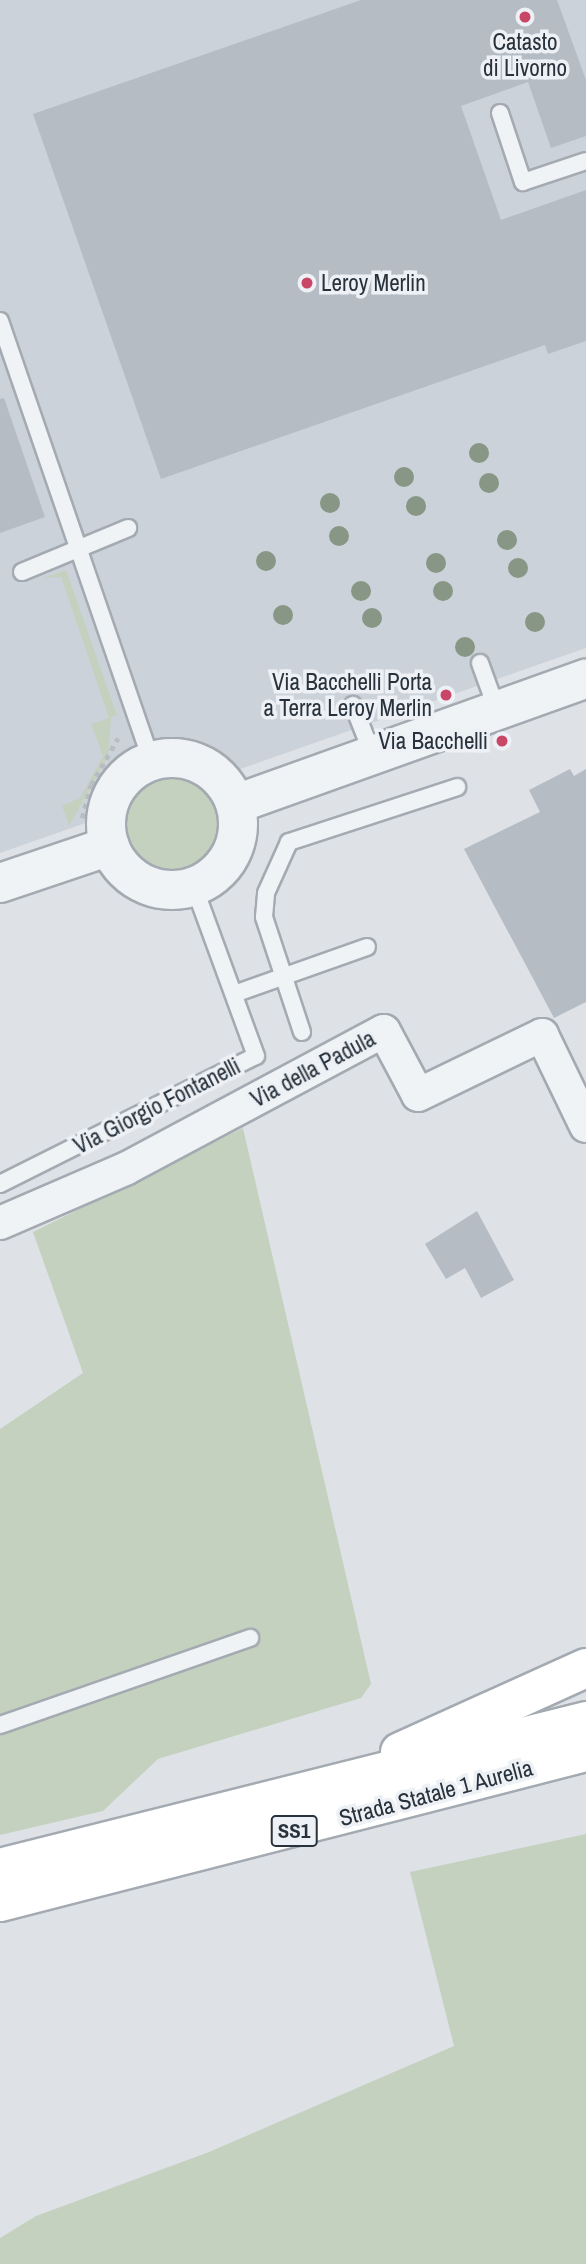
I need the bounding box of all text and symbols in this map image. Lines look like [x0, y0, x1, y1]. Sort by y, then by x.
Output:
marker: Catasto di Livorno [517, 9, 533, 25]
place label: Catasto di Livorno [483, 28, 567, 82]
place label: Leroy Merlin [321, 269, 426, 297]
marker: Leroy Merlin [299, 275, 315, 291]
place label: Via Bacchelli Porta a Terra Leroy Merlin [263, 668, 432, 722]
marker: Via Bacchelli Porta a Terra Leroy Merlin [438, 687, 454, 703]
place label: Via Bacchelli [378, 727, 488, 755]
marker: Via Bacchelli [494, 733, 510, 749]
street label: Via della Padula [246, 1025, 380, 1113]
street label: Via Giorgio Fontanelli [69, 1052, 245, 1160]
street label: Strada Statale 1 Aurelia [336, 1754, 536, 1832]
road number: SS1 [270, 1814, 318, 1848]

